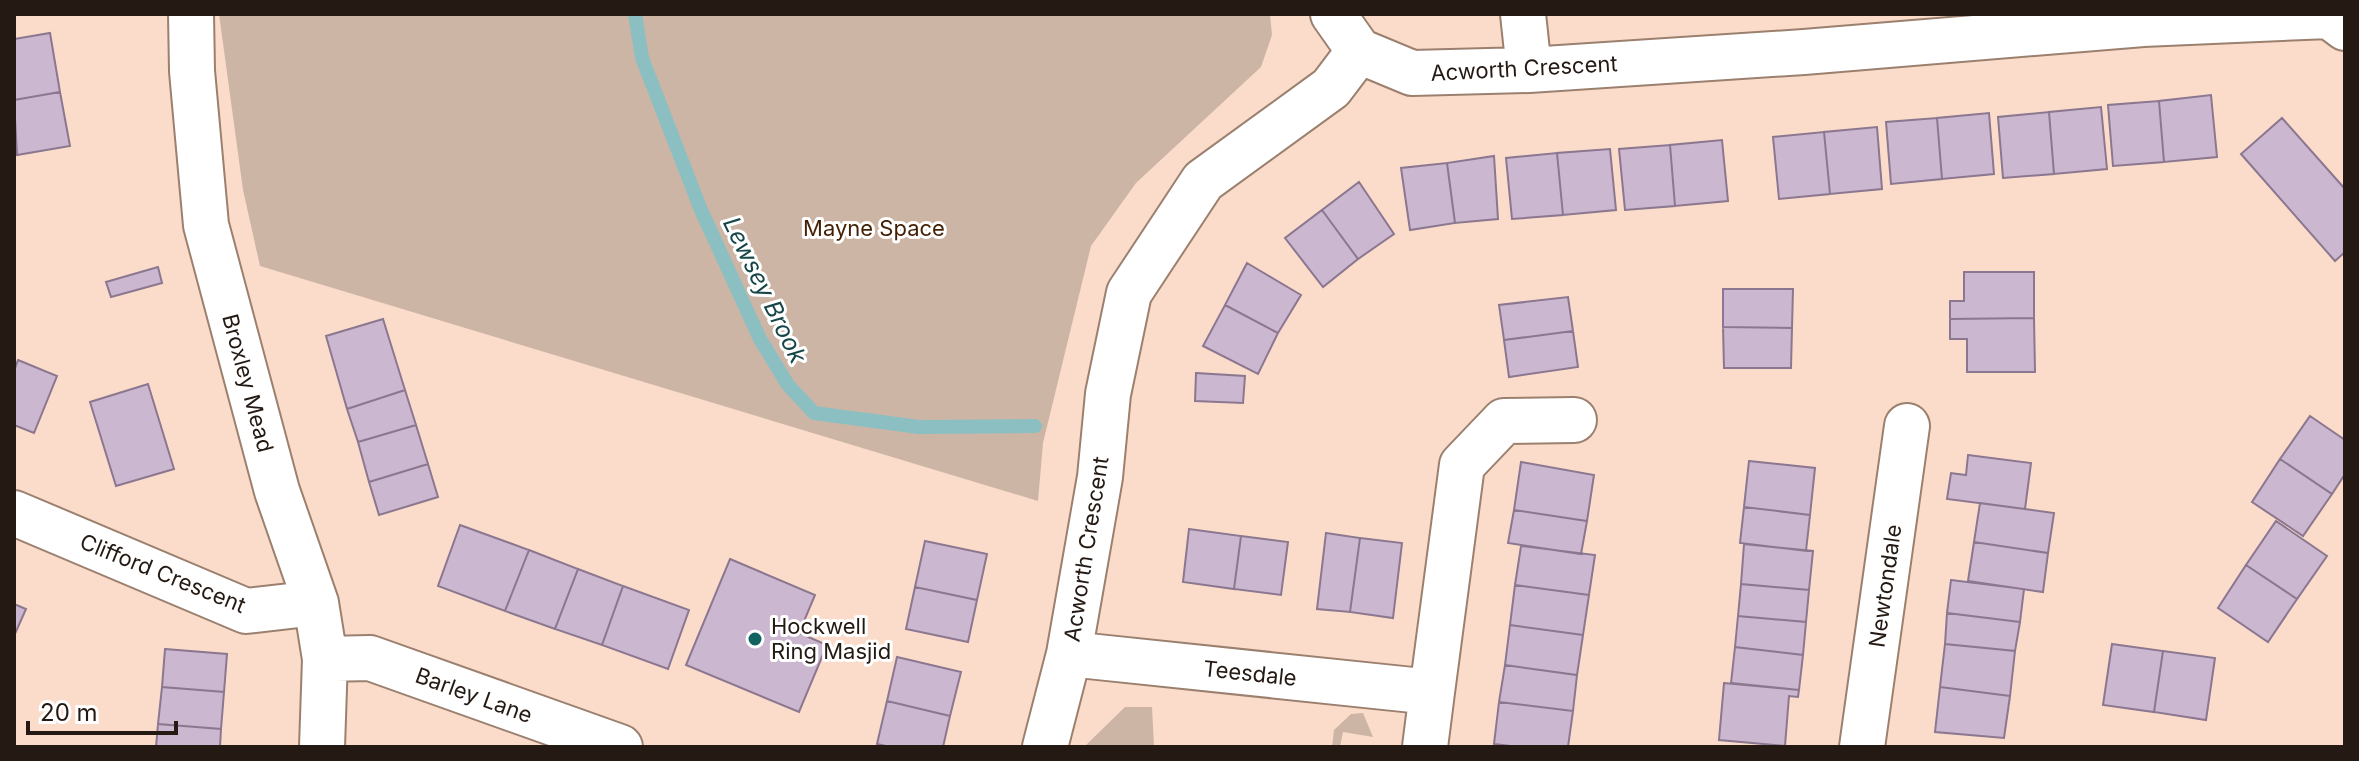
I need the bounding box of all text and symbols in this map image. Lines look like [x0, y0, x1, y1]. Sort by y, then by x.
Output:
street label: Acworth Crescent [1430, 50, 1618, 86]
water label: Lewsey Brook [717, 212, 813, 369]
park label: Mayne Space [803, 215, 945, 241]
street label: Broxley Mead [217, 311, 279, 455]
street label: Acworth Crescent [1059, 455, 1113, 643]
street label: Newtondale [1863, 523, 1907, 649]
street label: Clifford Crescent [76, 528, 250, 618]
place label: Hockwell Ring Masjid [771, 613, 891, 664]
marker: Hockwell Ring Masjid [746, 630, 764, 648]
street label: Teesdale [1202, 655, 1298, 691]
street label: Barley Lane [412, 662, 536, 728]
scale bar [28, 685, 176, 735]
text: 20 m [40, 698, 98, 727]

